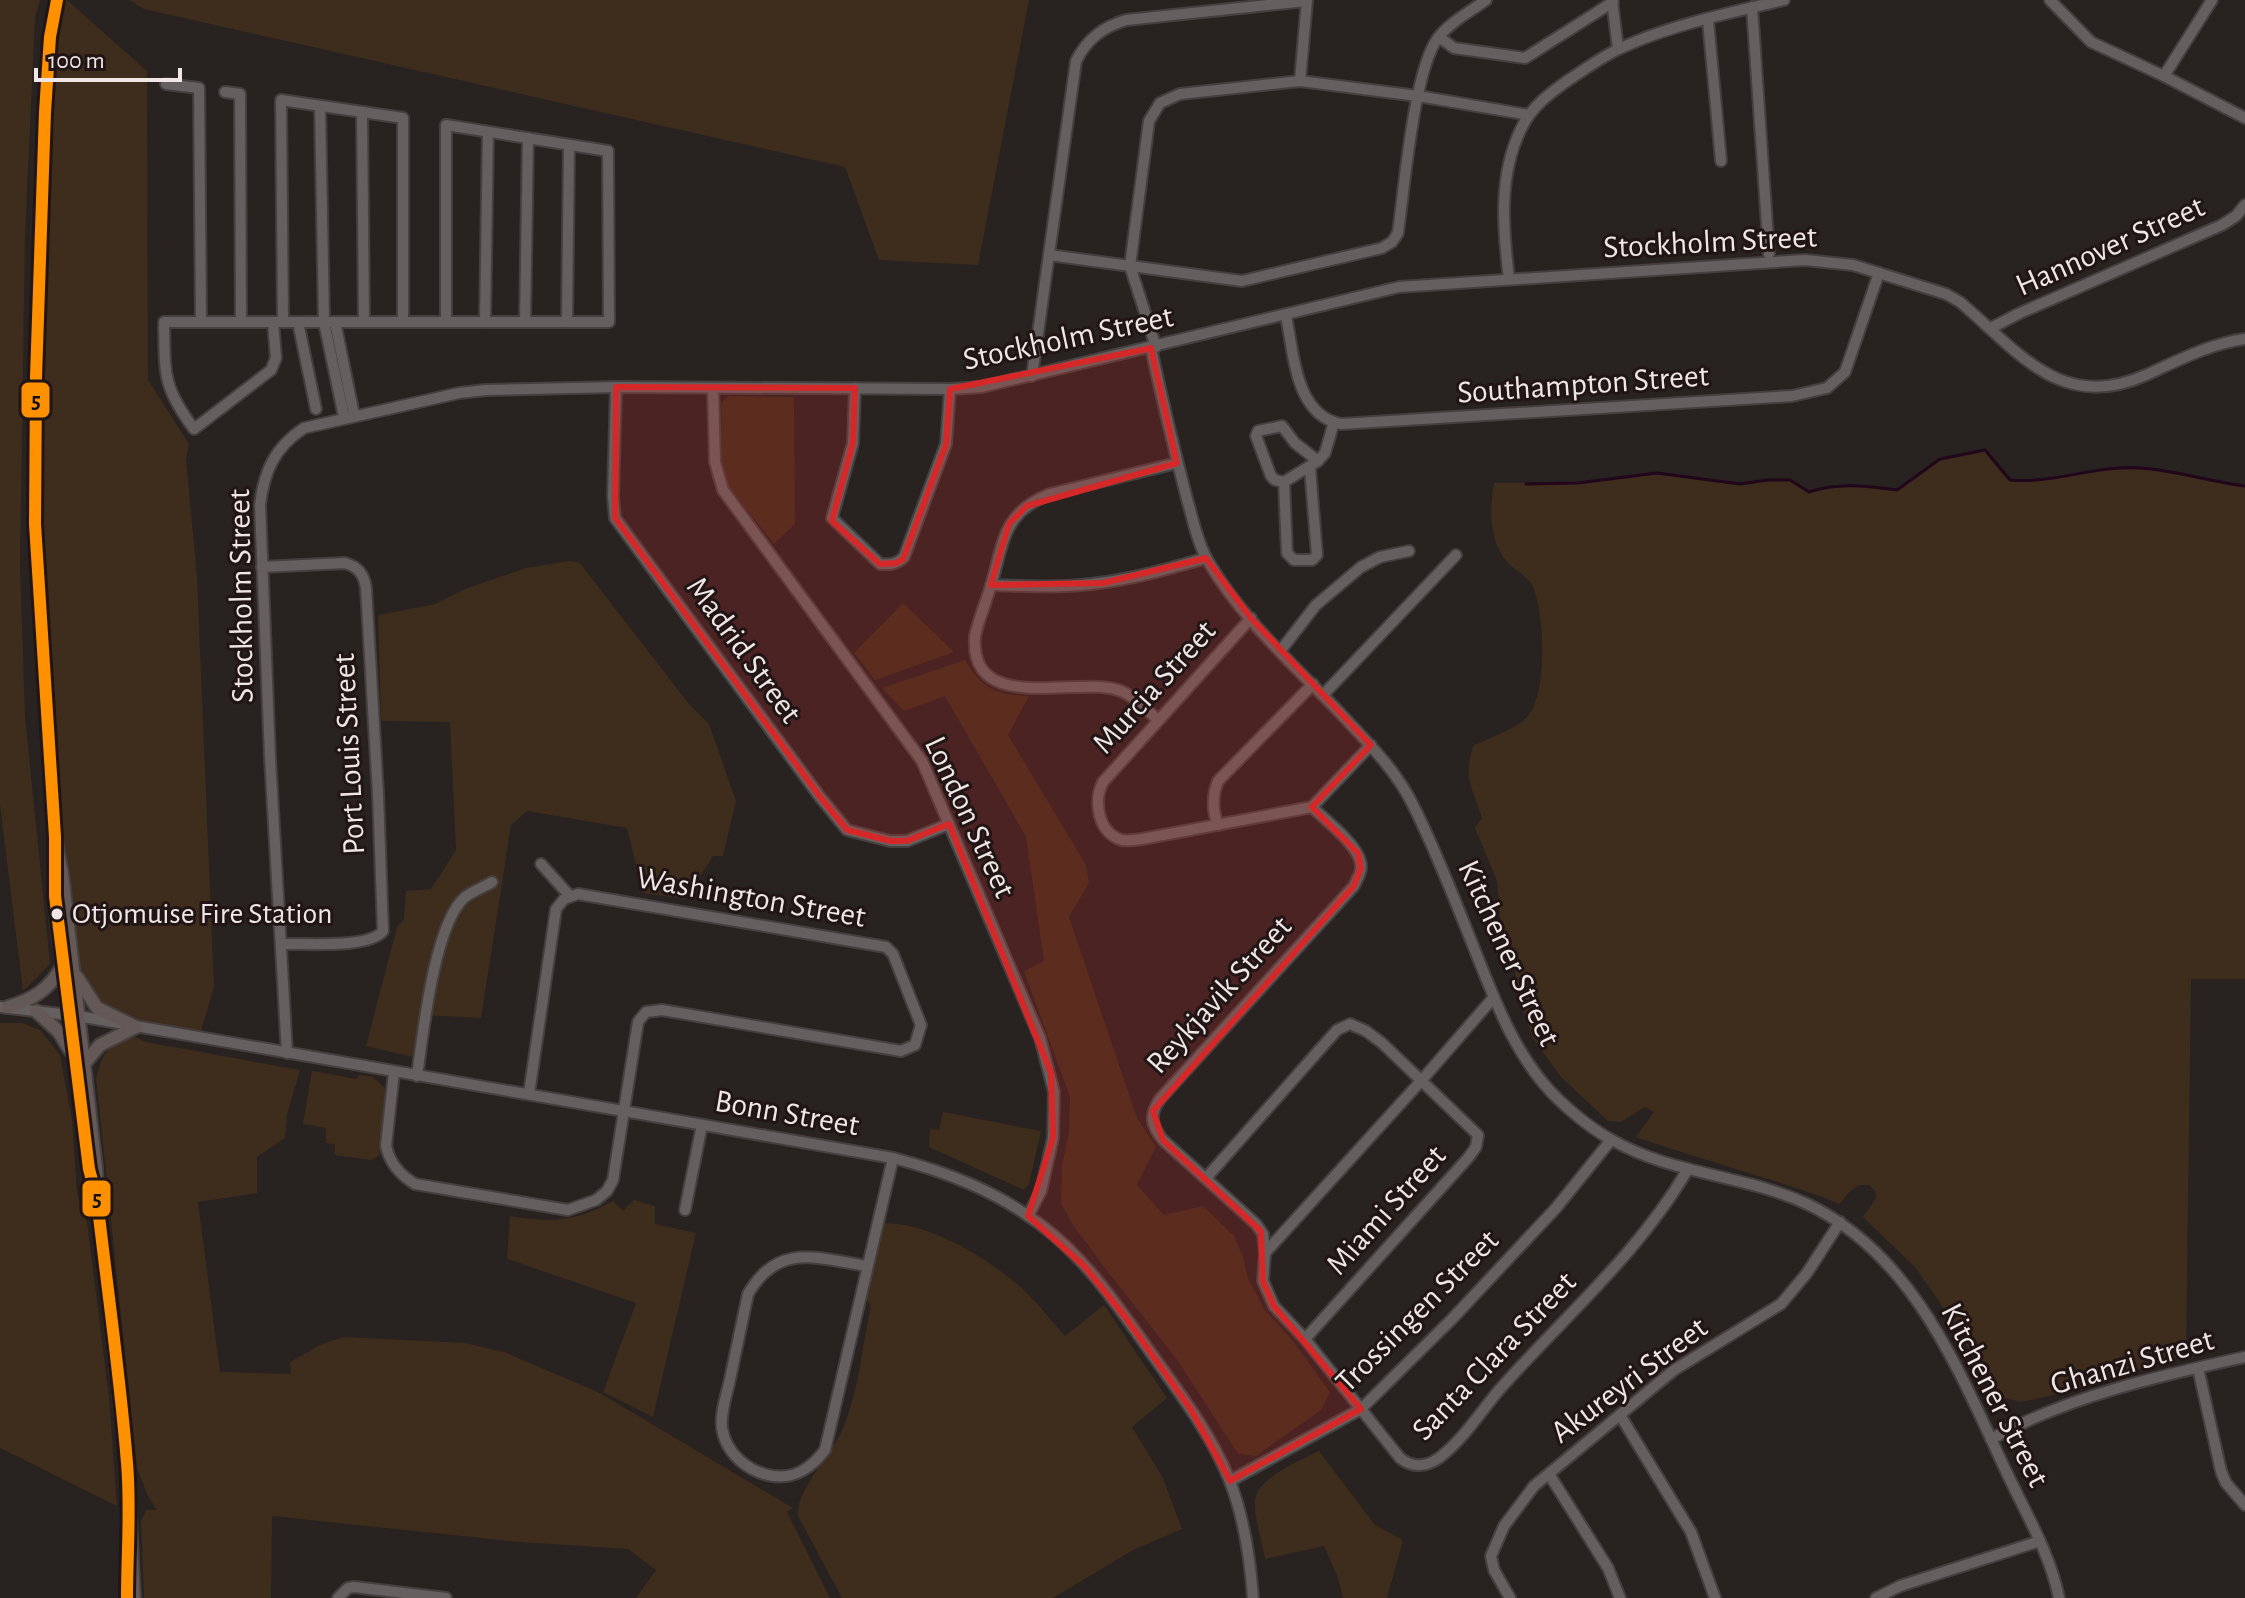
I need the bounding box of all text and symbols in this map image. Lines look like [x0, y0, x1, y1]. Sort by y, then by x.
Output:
scale bar [36, 32, 180, 82]
text: 100 m [48, 49, 105, 73]
street label: Hannover Street [2011, 190, 2209, 302]
street label: Stockholm Street [1602, 220, 1818, 264]
street label: Stockholm Street [960, 300, 1176, 376]
street label: Southampton Street [1456, 359, 1710, 409]
line badge: 5 [20, 381, 51, 419]
text: 5 [31, 390, 41, 412]
street label: Stockholm Street [223, 489, 259, 703]
street label: Madrid Street [681, 571, 807, 729]
street label: Murcia Street [1086, 614, 1222, 760]
street label: Port Louis Street [328, 652, 370, 856]
street label: London Street [919, 731, 1021, 903]
street label: Kitchener Street [1452, 855, 1566, 1051]
street label: Washington Street [634, 861, 868, 933]
place label: Otjomuise Fire Station [72, 899, 333, 929]
marker: Otjomuise Fire Station [49, 906, 65, 922]
street label: Reykjavik Street [1141, 910, 1297, 1080]
street label: Bonn Street [713, 1085, 861, 1141]
street label: Miami Street [1320, 1139, 1452, 1281]
line badge: 5 [81, 1179, 112, 1218]
text: 5 [92, 1188, 102, 1210]
street label: Trossingen Street [1330, 1224, 1504, 1398]
street label: Santa Clara Street [1406, 1266, 1582, 1446]
street label: Kitchener Street [1935, 1298, 2055, 1492]
street label: Akureyri Street [1545, 1311, 1713, 1449]
street label: Ghanzi Street [2047, 1323, 2217, 1401]

